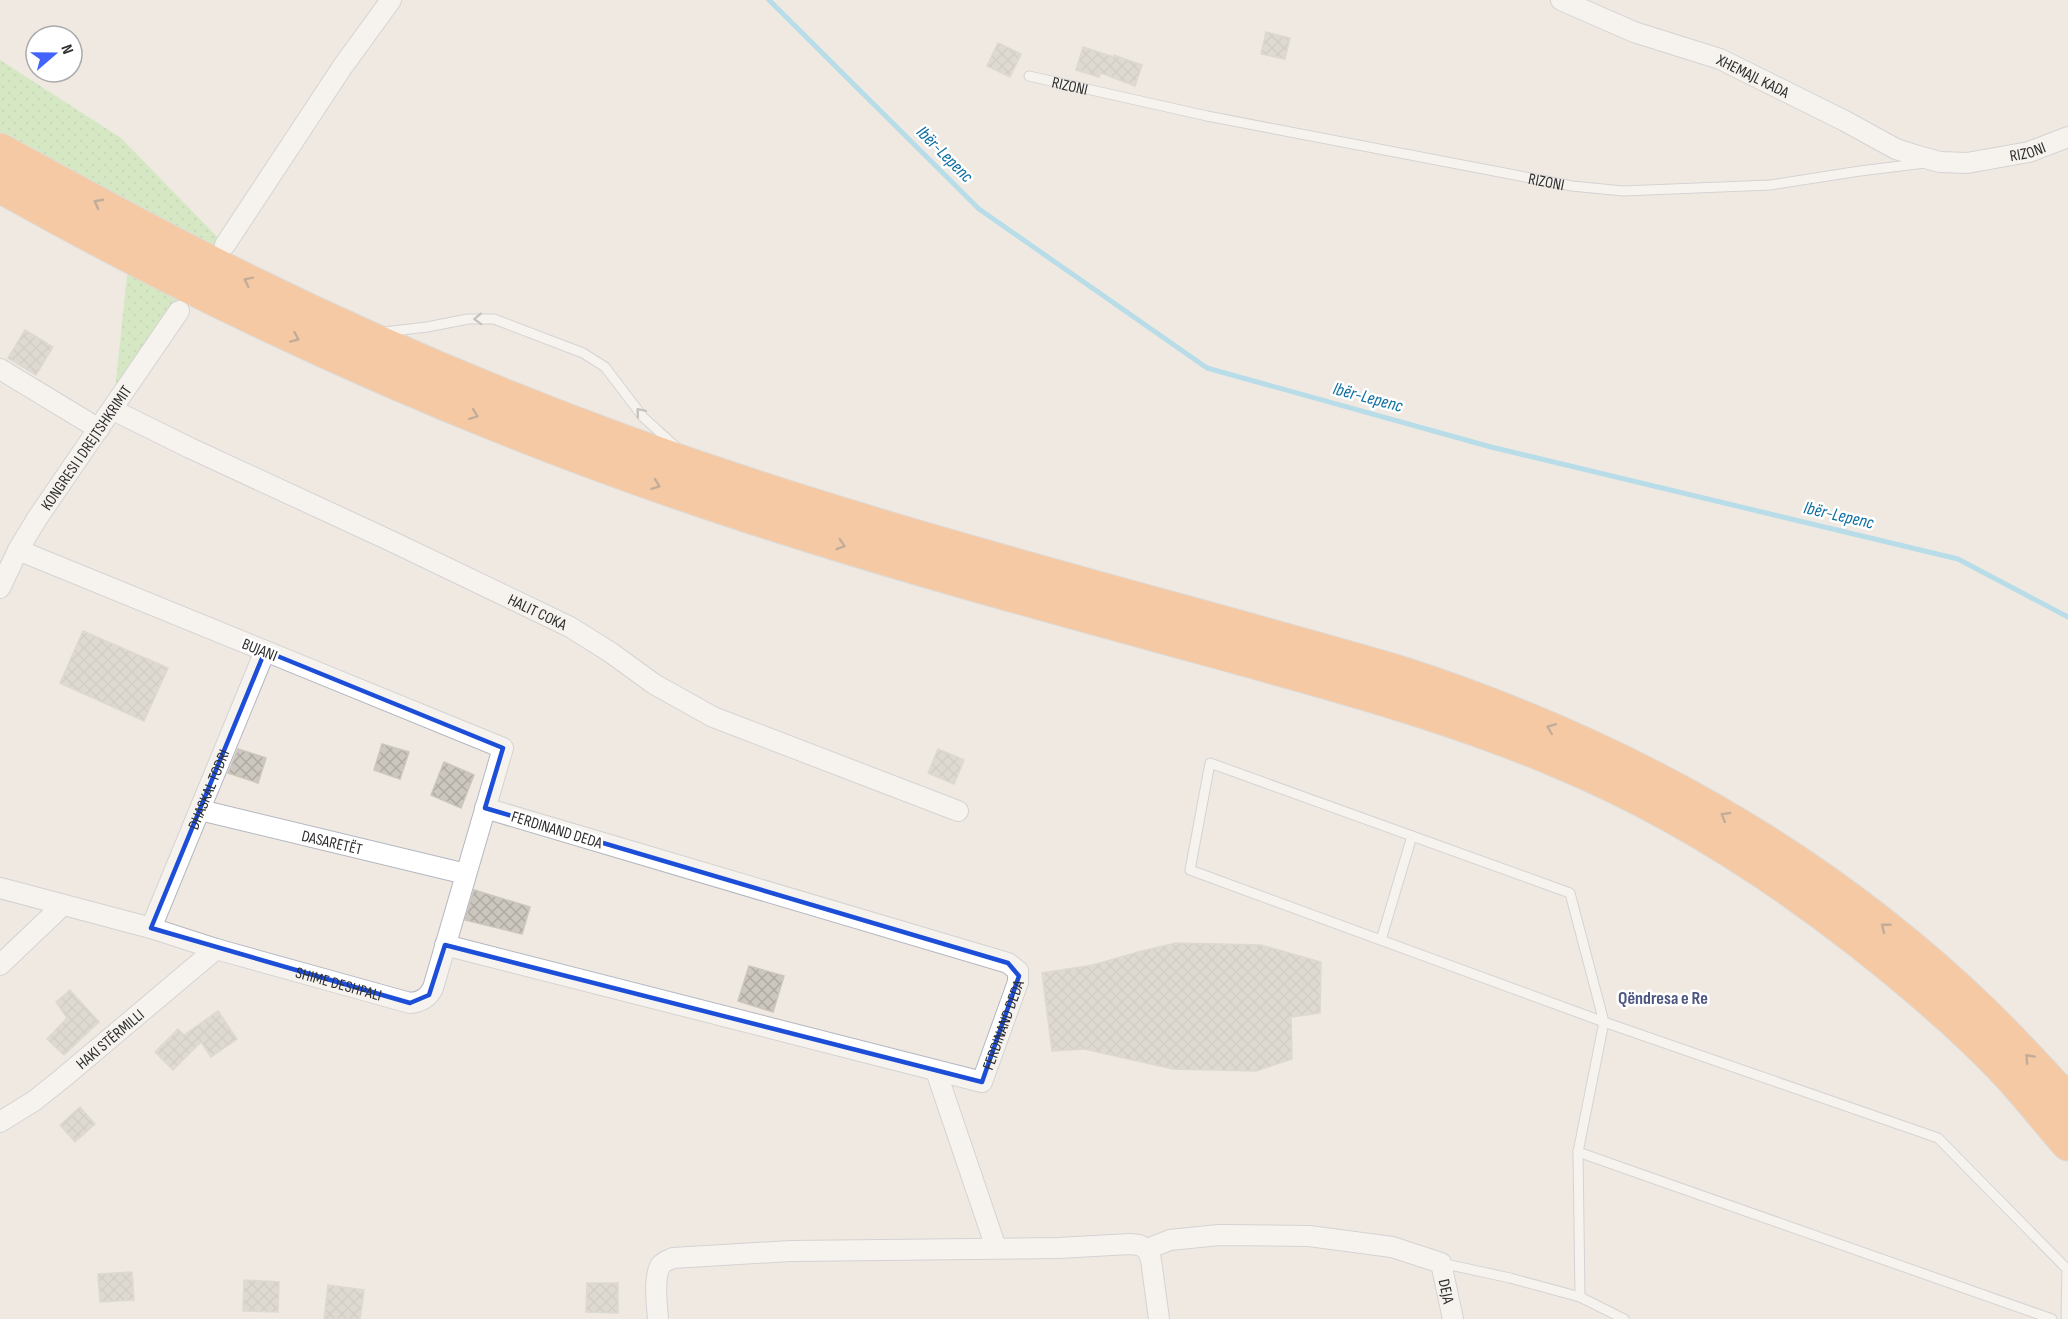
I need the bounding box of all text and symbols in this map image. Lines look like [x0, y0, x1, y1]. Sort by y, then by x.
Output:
north arrow [24, 24, 84, 84]
text: N [56, 42, 77, 57]
street label: XHEMAJL KADA [1712, 50, 1792, 103]
street label: RIZONI [1050, 73, 1089, 100]
water label: Ibër-Lepenc [912, 122, 977, 187]
street label: RIZONI [2008, 139, 2049, 166]
street label: RIZONI [1526, 170, 1566, 195]
one-way arrow [94, 199, 104, 210]
one-way arrow [244, 276, 255, 288]
one-way arrow [473, 313, 482, 325]
one-way arrow [288, 331, 299, 343]
water label: Ibër-Lepenc [1331, 378, 1405, 417]
street label: KONGRESI I DREJTSHKRIMIT [37, 382, 137, 514]
one-way arrow [467, 408, 478, 420]
one-way arrow [636, 408, 647, 419]
one-way arrow [650, 477, 661, 490]
water label: Ibër-Lepenc [1802, 497, 1876, 534]
one-way arrow [835, 538, 846, 550]
street label: HALIT COKA [505, 591, 570, 635]
street label: BUJANI [239, 635, 280, 666]
one-way arrow [1546, 723, 1557, 735]
street label: DHASKAL TODRI [185, 747, 234, 833]
street label: FERDINAND DEDA [509, 808, 604, 853]
one-way arrow [1721, 811, 1731, 823]
street label: DASARETËT [300, 827, 365, 860]
one-way arrow [1880, 924, 1891, 935]
street label: SHIME DESHPALI [293, 964, 384, 1006]
street label: FERDINAND DEDA [979, 978, 1029, 1073]
district label: Qëndresa e Re [1618, 988, 1708, 1009]
street label: HAKI STËRMILLI [73, 1006, 148, 1074]
one-way arrow [2025, 1055, 2036, 1066]
street label: DEJA [1434, 1277, 1457, 1306]

